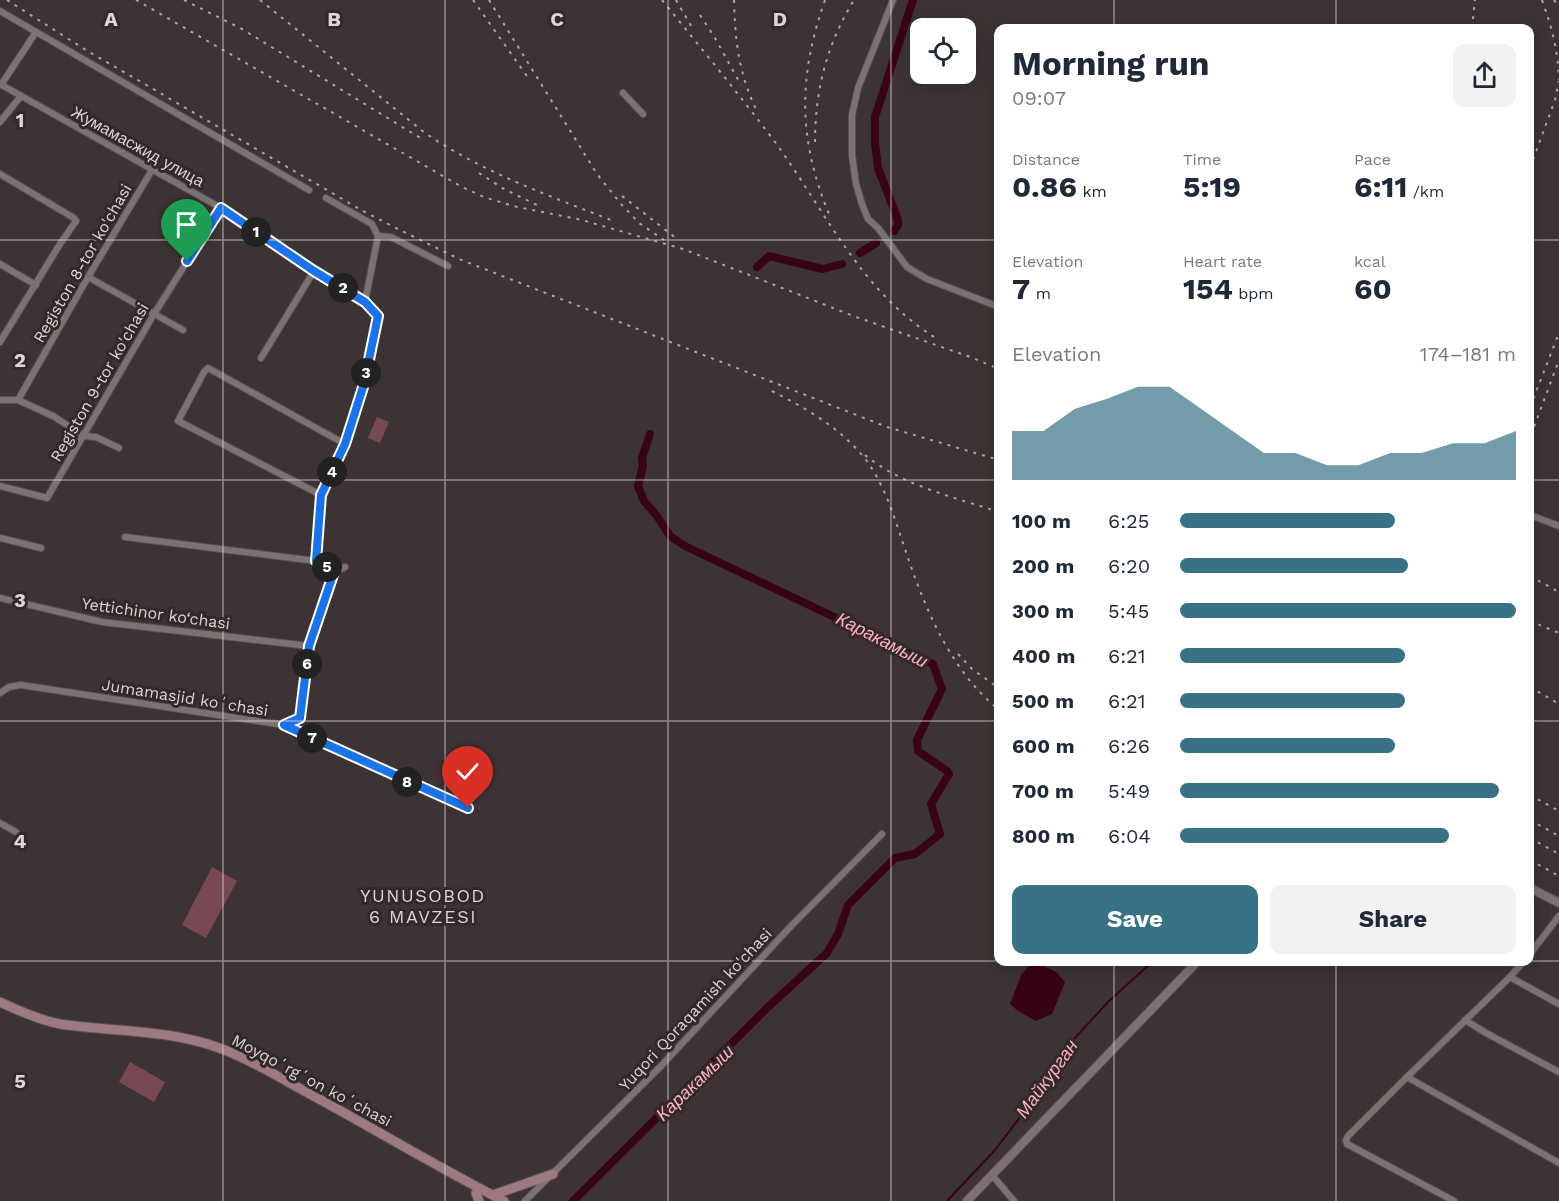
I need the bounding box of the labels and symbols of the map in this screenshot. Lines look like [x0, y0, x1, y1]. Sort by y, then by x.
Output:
text: A [104, 7, 118, 31]
text: B [327, 7, 341, 31]
text: C [550, 7, 564, 31]
text: D [773, 7, 787, 31]
street label: Жумамасжид улица [68, 102, 208, 191]
text: 1 [16, 108, 24, 132]
street label: Registon 8-tor ko'chasi [29, 181, 136, 346]
pin [161, 199, 212, 261]
pin: 1 [241, 217, 271, 247]
pin: 2 [328, 273, 358, 303]
street label: Registon 9-tor ko'chasi [46, 300, 153, 465]
text: 2 [14, 348, 26, 372]
pin: 3 [351, 358, 381, 388]
pin: 4 [317, 457, 347, 487]
pin: 5 [312, 552, 342, 582]
text: 3 [14, 588, 26, 612]
street label: Yettichinor ko‘chasi [80, 594, 231, 633]
water label: Каракамыш [833, 608, 931, 672]
pin: 6 [292, 649, 322, 679]
street label: Jumamasjid koʻchasi [100, 675, 270, 720]
pin: 7 [297, 723, 327, 753]
pin [442, 746, 493, 808]
pin: 8 [392, 767, 422, 797]
text: 4 [14, 829, 27, 853]
district label: YUNUSOBOD 6 MAVZESI [360, 885, 486, 927]
street label: Yuqori Qoraqamish ko'chasi [615, 924, 776, 1095]
street label: Moyqoʻrgʻon koʻchasi [229, 1030, 395, 1131]
water label: Майкурган [1011, 1036, 1082, 1122]
water label: Каракамыш [652, 1040, 738, 1125]
text: 5 [14, 1069, 26, 1093]

